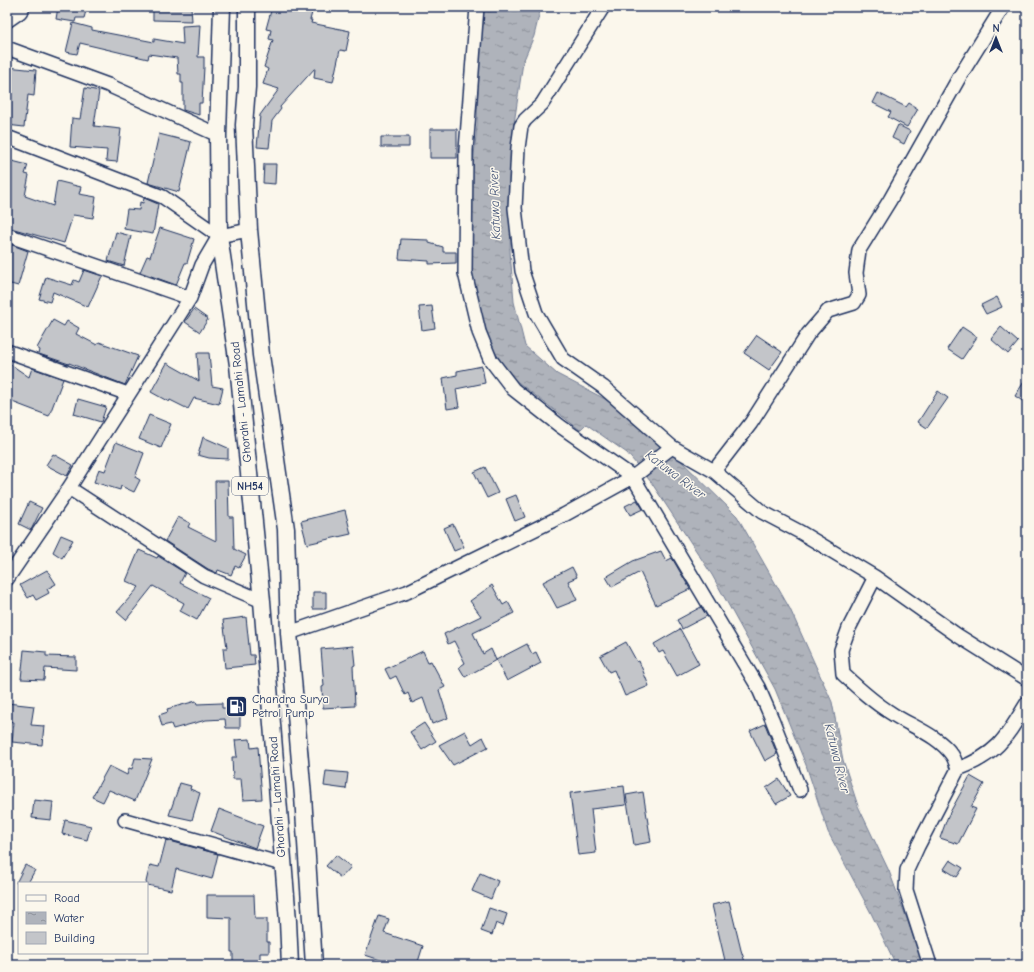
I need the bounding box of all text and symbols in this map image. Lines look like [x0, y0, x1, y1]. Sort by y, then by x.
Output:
north arrow [976, 18, 1016, 58]
text: N [992, 22, 1000, 35]
water label: Katuwa River [486, 167, 503, 240]
street label: Ghorahi - Lamahi Road [228, 341, 254, 463]
water label: Katuwa River [643, 447, 709, 502]
road number: NH54 [232, 477, 268, 495]
place label: Chandra Surya Petrol Pump [252, 692, 329, 720]
fuel station icon: Chandra Surya Petrol Pump [223, 693, 249, 719]
water label: Katuwa River [822, 722, 854, 795]
street label: Ghorahi - Lamahi Road [266, 736, 288, 858]
legend [18, 882, 148, 954]
text: Road [54, 891, 80, 905]
text: Water [54, 911, 84, 925]
text: Building [54, 931, 95, 945]

